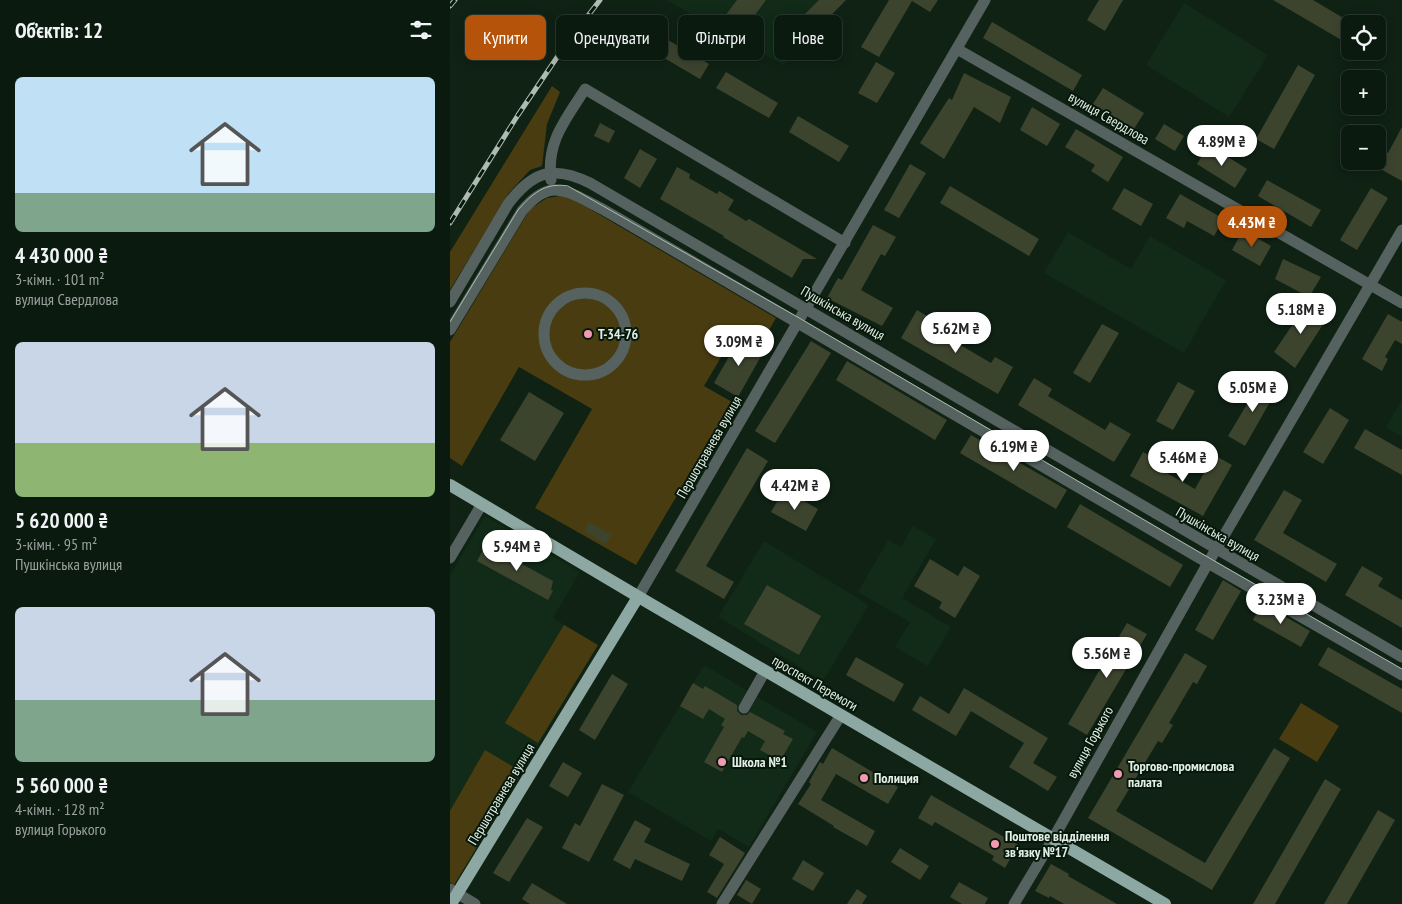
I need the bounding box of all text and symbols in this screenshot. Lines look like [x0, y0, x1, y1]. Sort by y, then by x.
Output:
chip: Купити [465, 15, 546, 60]
chip: Орендувати [556, 15, 668, 60]
chip: Фільтри [678, 15, 764, 60]
chip: Нове [774, 15, 842, 60]
map controls [1341, 15, 1386, 170]
button: locate [1341, 15, 1386, 60]
icon: filters [407, 16, 435, 44]
text: Об’єктів: 12 [15, 17, 103, 44]
button: + [1341, 70, 1386, 115]
street label: вулиця Свердлова [1065, 88, 1153, 148]
icon: home [180, 109, 270, 199]
pin: 4.89M ₴ [1176, 124, 1268, 167]
button: − [1341, 125, 1386, 170]
text: 4.89M ₴ [1198, 131, 1246, 151]
pin: 4.43M ₴ [1206, 206, 1298, 248]
text: 4.43M ₴ [1228, 212, 1276, 232]
text: 4 430 000 ₴ [15, 242, 108, 269]
text: 3-кімн. · 101 m² [15, 269, 105, 289]
street label: Пушкінська вулиця [798, 282, 888, 344]
text: вулиця Свердлова [15, 289, 118, 309]
pin: 5.18M ₴ [1255, 292, 1347, 335]
text: 5.18M ₴ [1277, 299, 1325, 319]
pin: 5.62M ₴ [910, 312, 1002, 354]
text: 5.62M ₴ [932, 318, 980, 338]
pin: 3.09M ₴ [693, 324, 785, 367]
place label: Т-34-76 [598, 325, 639, 343]
marker: Т-34-76 [582, 328, 594, 340]
text: 3.09M ₴ [715, 331, 763, 351]
pin: 5.05M ₴ [1207, 370, 1299, 413]
icon: home [180, 374, 270, 464]
text: 5.05M ₴ [1229, 377, 1277, 397]
street label: Першотравнева вулиця [672, 392, 746, 502]
pin: 6.19M ₴ [968, 430, 1060, 472]
text: 6.19M ₴ [990, 436, 1038, 456]
pin: 5.46M ₴ [1137, 440, 1229, 483]
text: 5.46M ₴ [1159, 447, 1207, 467]
pin: 4.42M ₴ [749, 468, 841, 511]
text: 4.42M ₴ [771, 475, 819, 495]
street label: Пушкінська вулиця [1173, 503, 1263, 565]
text: 5 620 000 ₴ [15, 507, 108, 534]
pin: 5.94M ₴ [471, 530, 563, 572]
text: 3-кімн. · 95 m² [15, 534, 97, 554]
text: 5.94M ₴ [493, 536, 541, 556]
text: Пушкінська вулиця [15, 554, 122, 574]
pin: 3.23M ₴ [1235, 582, 1327, 625]
text: 3.23M ₴ [1257, 589, 1305, 609]
pin: 5.56M ₴ [1061, 636, 1153, 679]
icon: home [180, 639, 270, 729]
text: 5.56M ₴ [1083, 643, 1131, 663]
street label: проспект Перемоги [769, 651, 861, 715]
street label: вулиця Горького [1063, 703, 1117, 781]
street label: Першотравнева вулиця [464, 740, 538, 848]
place label: Школа №1 [732, 753, 787, 771]
marker: Школа №1 [716, 756, 728, 768]
place label: Торгово-промислова палата [1128, 757, 1234, 791]
marker: Торгово-промислова палата [1112, 768, 1124, 780]
place label: Полиция [874, 769, 919, 787]
text: 5 560 000 ₴ [15, 772, 108, 799]
marker: Полиция [858, 772, 870, 784]
text: 4-кімн. · 128 m² [15, 799, 105, 819]
text: вулиця Горького [15, 819, 106, 839]
place label: Поштове відділення зв'язку №17 [1005, 827, 1109, 861]
marker: Поштове відділення зв'язку №17 [989, 838, 1001, 850]

